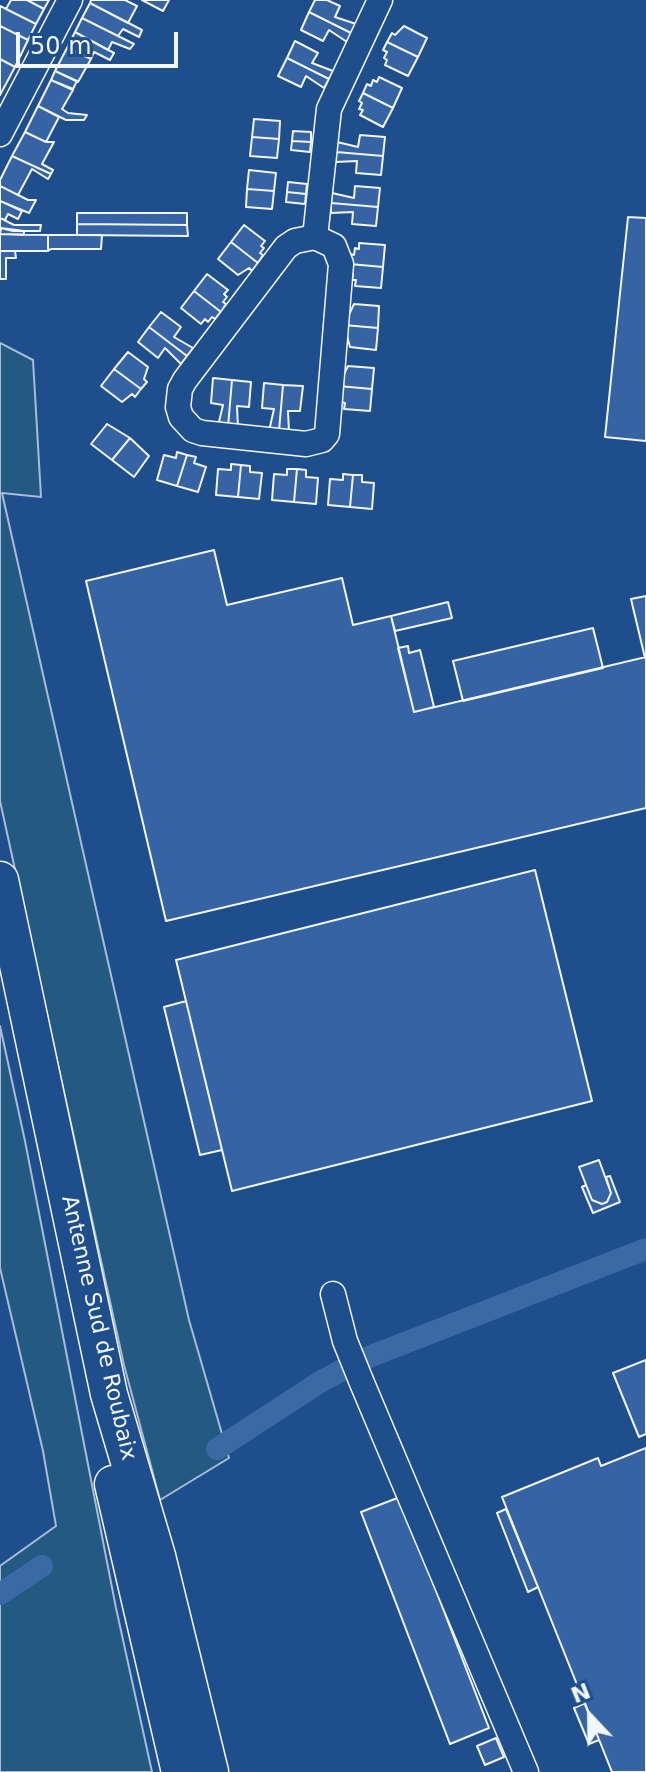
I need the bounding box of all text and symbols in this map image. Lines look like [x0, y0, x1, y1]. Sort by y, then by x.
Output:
scale bar [20, 16, 182, 66]
text: 50 m [30, 32, 92, 60]
street label: Antenne Sud de Roubaix [55, 1193, 141, 1463]
north arrow [550, 1676, 630, 1756]
text: N [568, 1678, 594, 1708]

